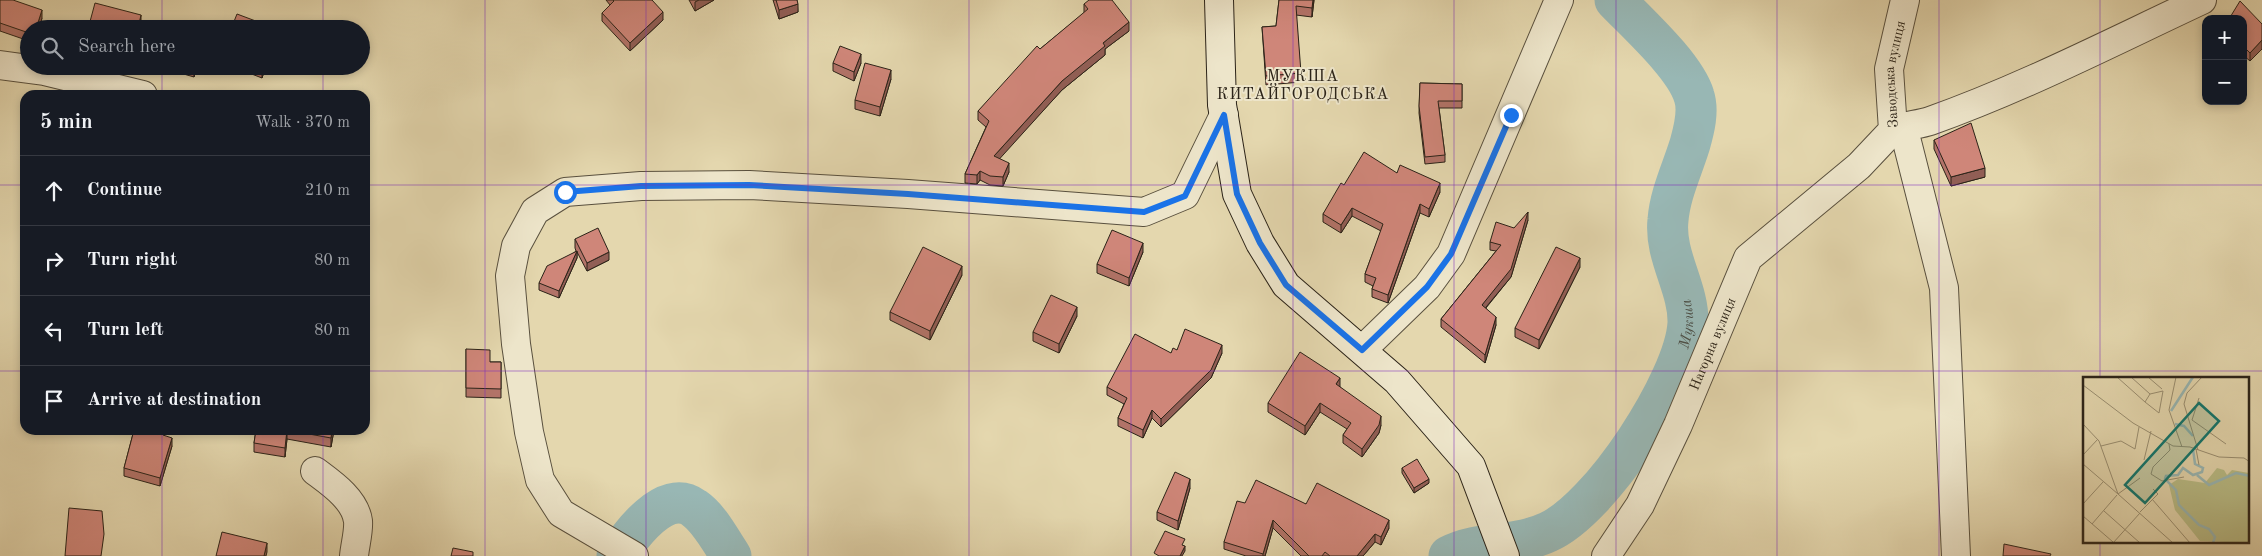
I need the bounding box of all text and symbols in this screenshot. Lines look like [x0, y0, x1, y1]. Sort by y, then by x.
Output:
map controls [2202, 15, 2247, 105]
button: + [2202, 15, 2247, 60]
street label: Заводська вулиця [1883, 19, 1908, 128]
search box [20, 20, 370, 75]
icon: search [38, 34, 66, 62]
text: Search here [78, 38, 175, 57]
button: − [2202, 60, 2247, 105]
district label: МУКША КИТАЙГОРОДСЬКА [1217, 69, 1389, 103]
route end [1500, 104, 1523, 127]
text: 5 min [40, 112, 93, 133]
text: Walk · 370 m [255, 115, 350, 131]
icon: ahead [40, 177, 68, 205]
text: Continue [87, 181, 162, 200]
route start [554, 181, 577, 204]
text: 210 m [305, 183, 350, 199]
icon: right [40, 247, 68, 275]
text: Turn right [87, 251, 177, 270]
text: 80 m [314, 253, 350, 269]
street label: Нагорна вулиця [1687, 296, 1739, 392]
water label: Мукша [1677, 298, 1697, 352]
icon: left [40, 317, 68, 345]
text: Turn left [87, 321, 164, 340]
text: 80 m [314, 323, 350, 339]
inset map [2083, 377, 2250, 544]
icon: arrive [40, 387, 68, 415]
text: Arrive at destination [87, 391, 261, 410]

